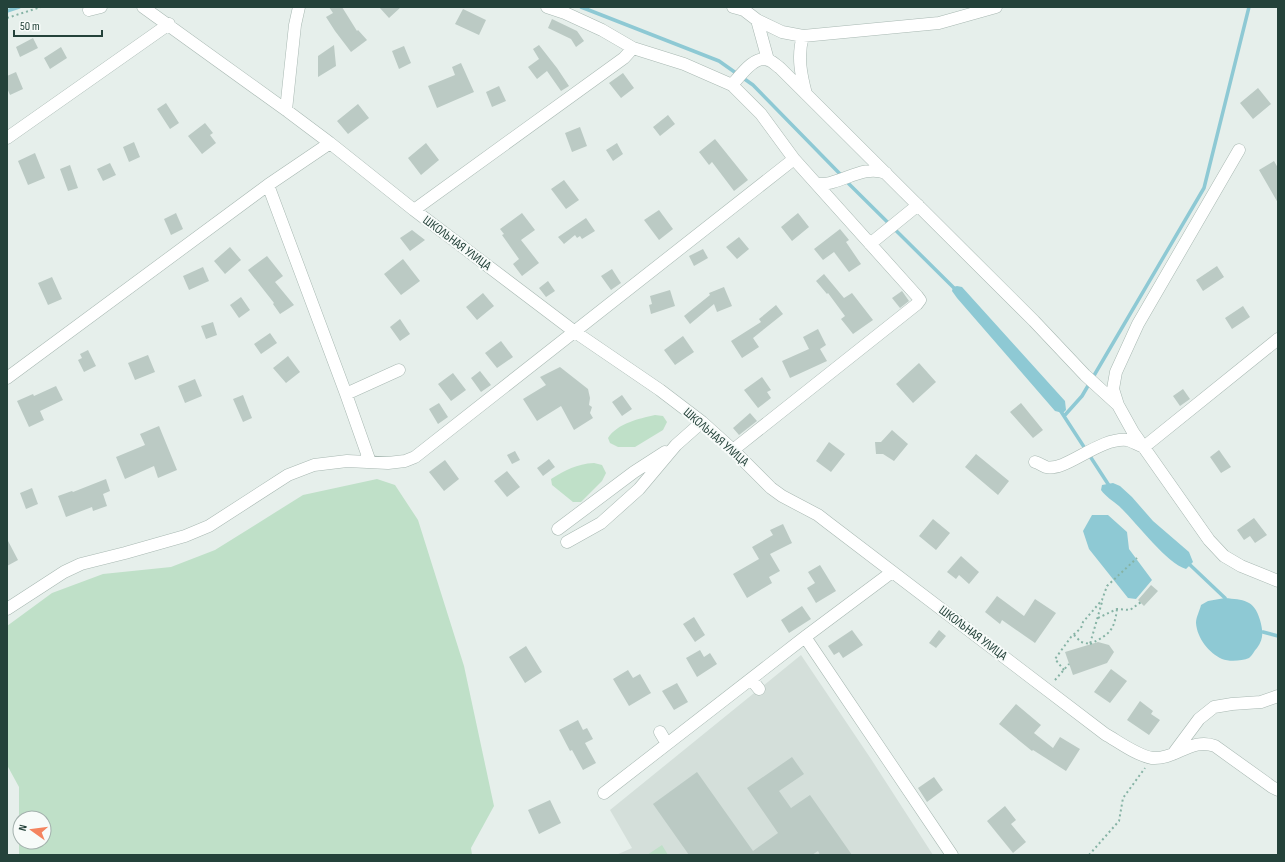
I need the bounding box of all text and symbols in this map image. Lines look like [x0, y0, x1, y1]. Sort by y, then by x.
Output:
scale bar [14, 12, 102, 38]
text: 50 m [20, 19, 40, 34]
street label: ШКОЛЬНАЯ УЛИЦА [420, 212, 495, 274]
street label: ШКОЛЬНАЯ УЛИЦА [680, 404, 752, 470]
street label: ШКОЛЬНАЯ УЛИЦА [936, 602, 1011, 664]
north arrow [12, 810, 52, 850]
text: N [16, 823, 30, 832]

